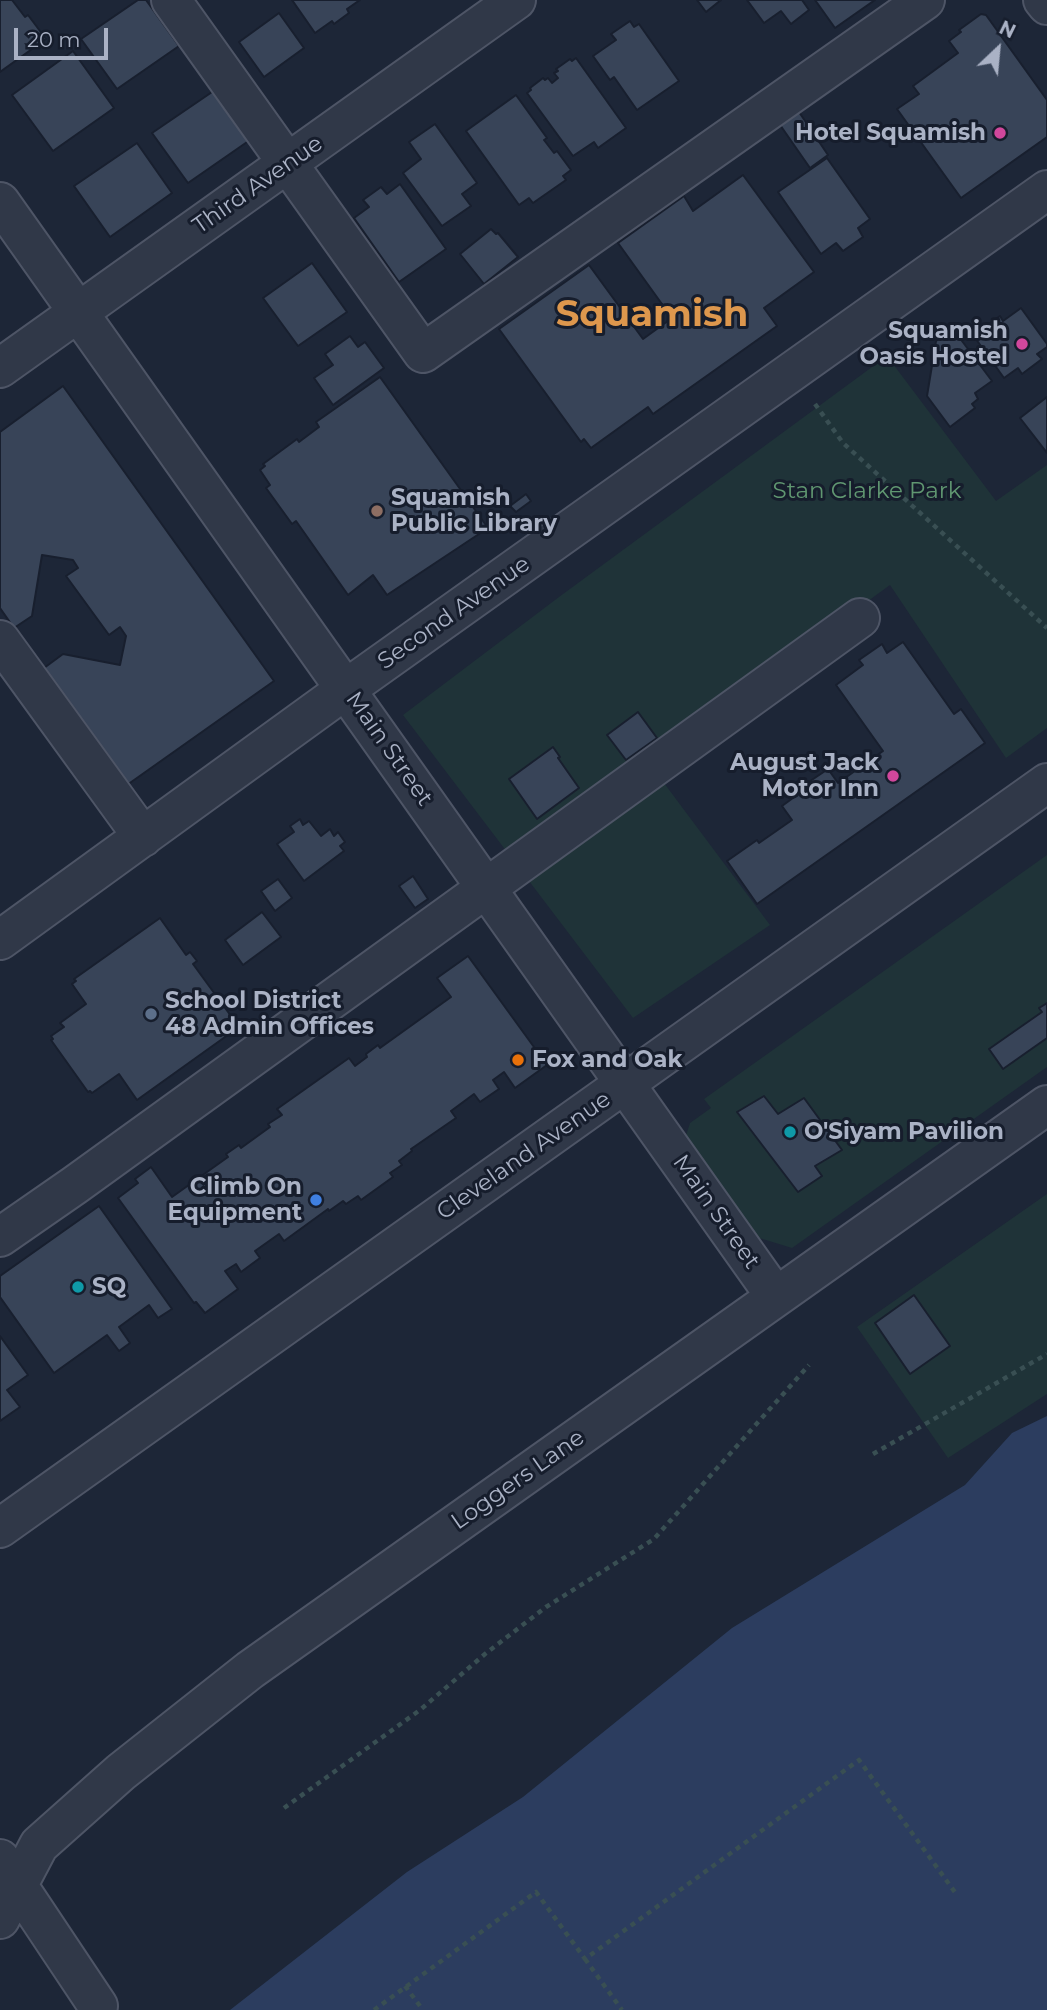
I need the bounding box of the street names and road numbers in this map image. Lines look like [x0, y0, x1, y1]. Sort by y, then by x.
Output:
street label: Third Avenue [188, 130, 328, 240]
street label: Second Avenue [373, 550, 535, 676]
street label: Main Street [340, 687, 438, 811]
street label: Cleveland Avenue [432, 1086, 616, 1226]
street label: Main Street [667, 1150, 765, 1274]
street label: Loggers Lane [446, 1424, 590, 1536]

